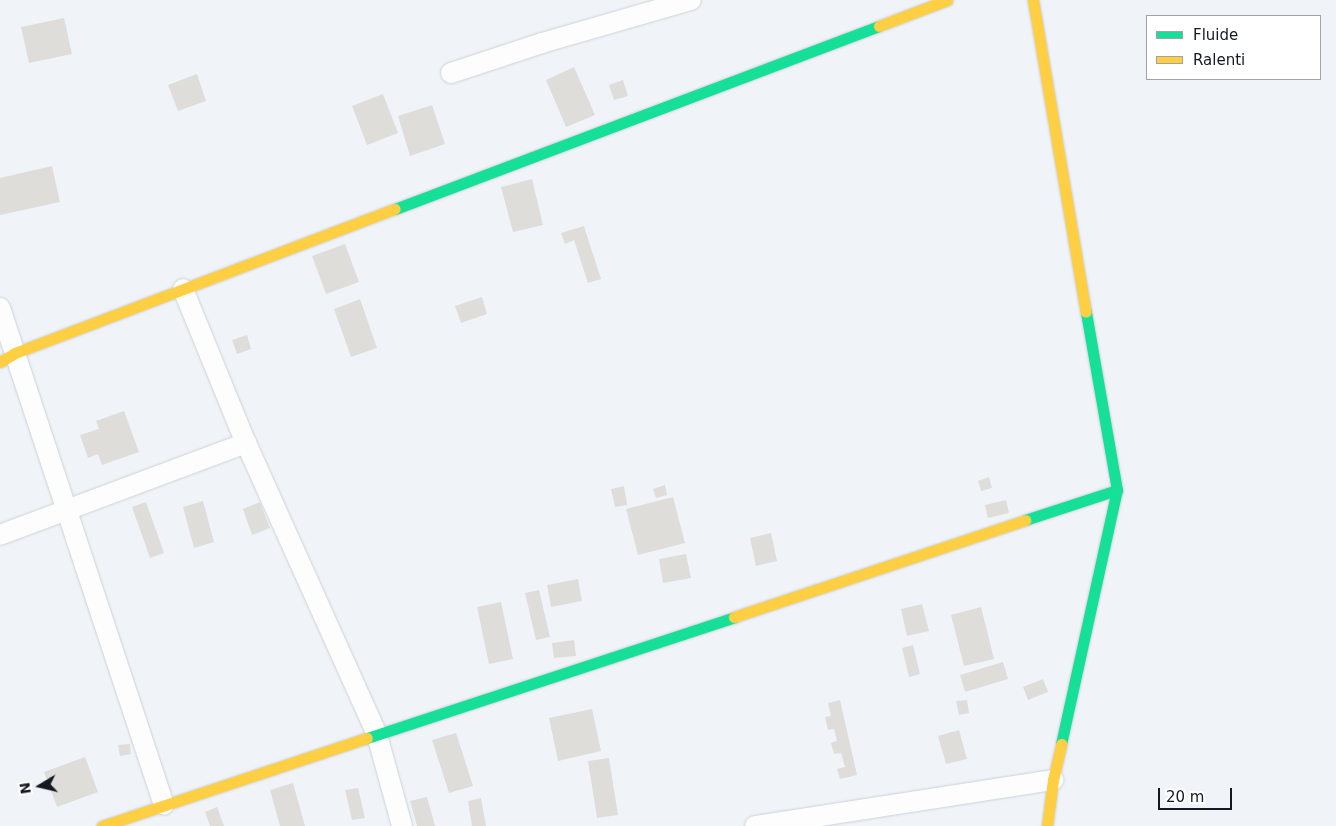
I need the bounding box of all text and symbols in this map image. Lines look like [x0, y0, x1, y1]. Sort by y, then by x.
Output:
legend [1146, 15, 1321, 80]
text: Fluide [1193, 26, 1238, 44]
text: Ralenti [1193, 51, 1245, 69]
north arrow [15, 761, 65, 811]
scale bar [1161, 778, 1235, 810]
text: N [16, 781, 34, 795]
text: 20 m [1166, 788, 1204, 806]

